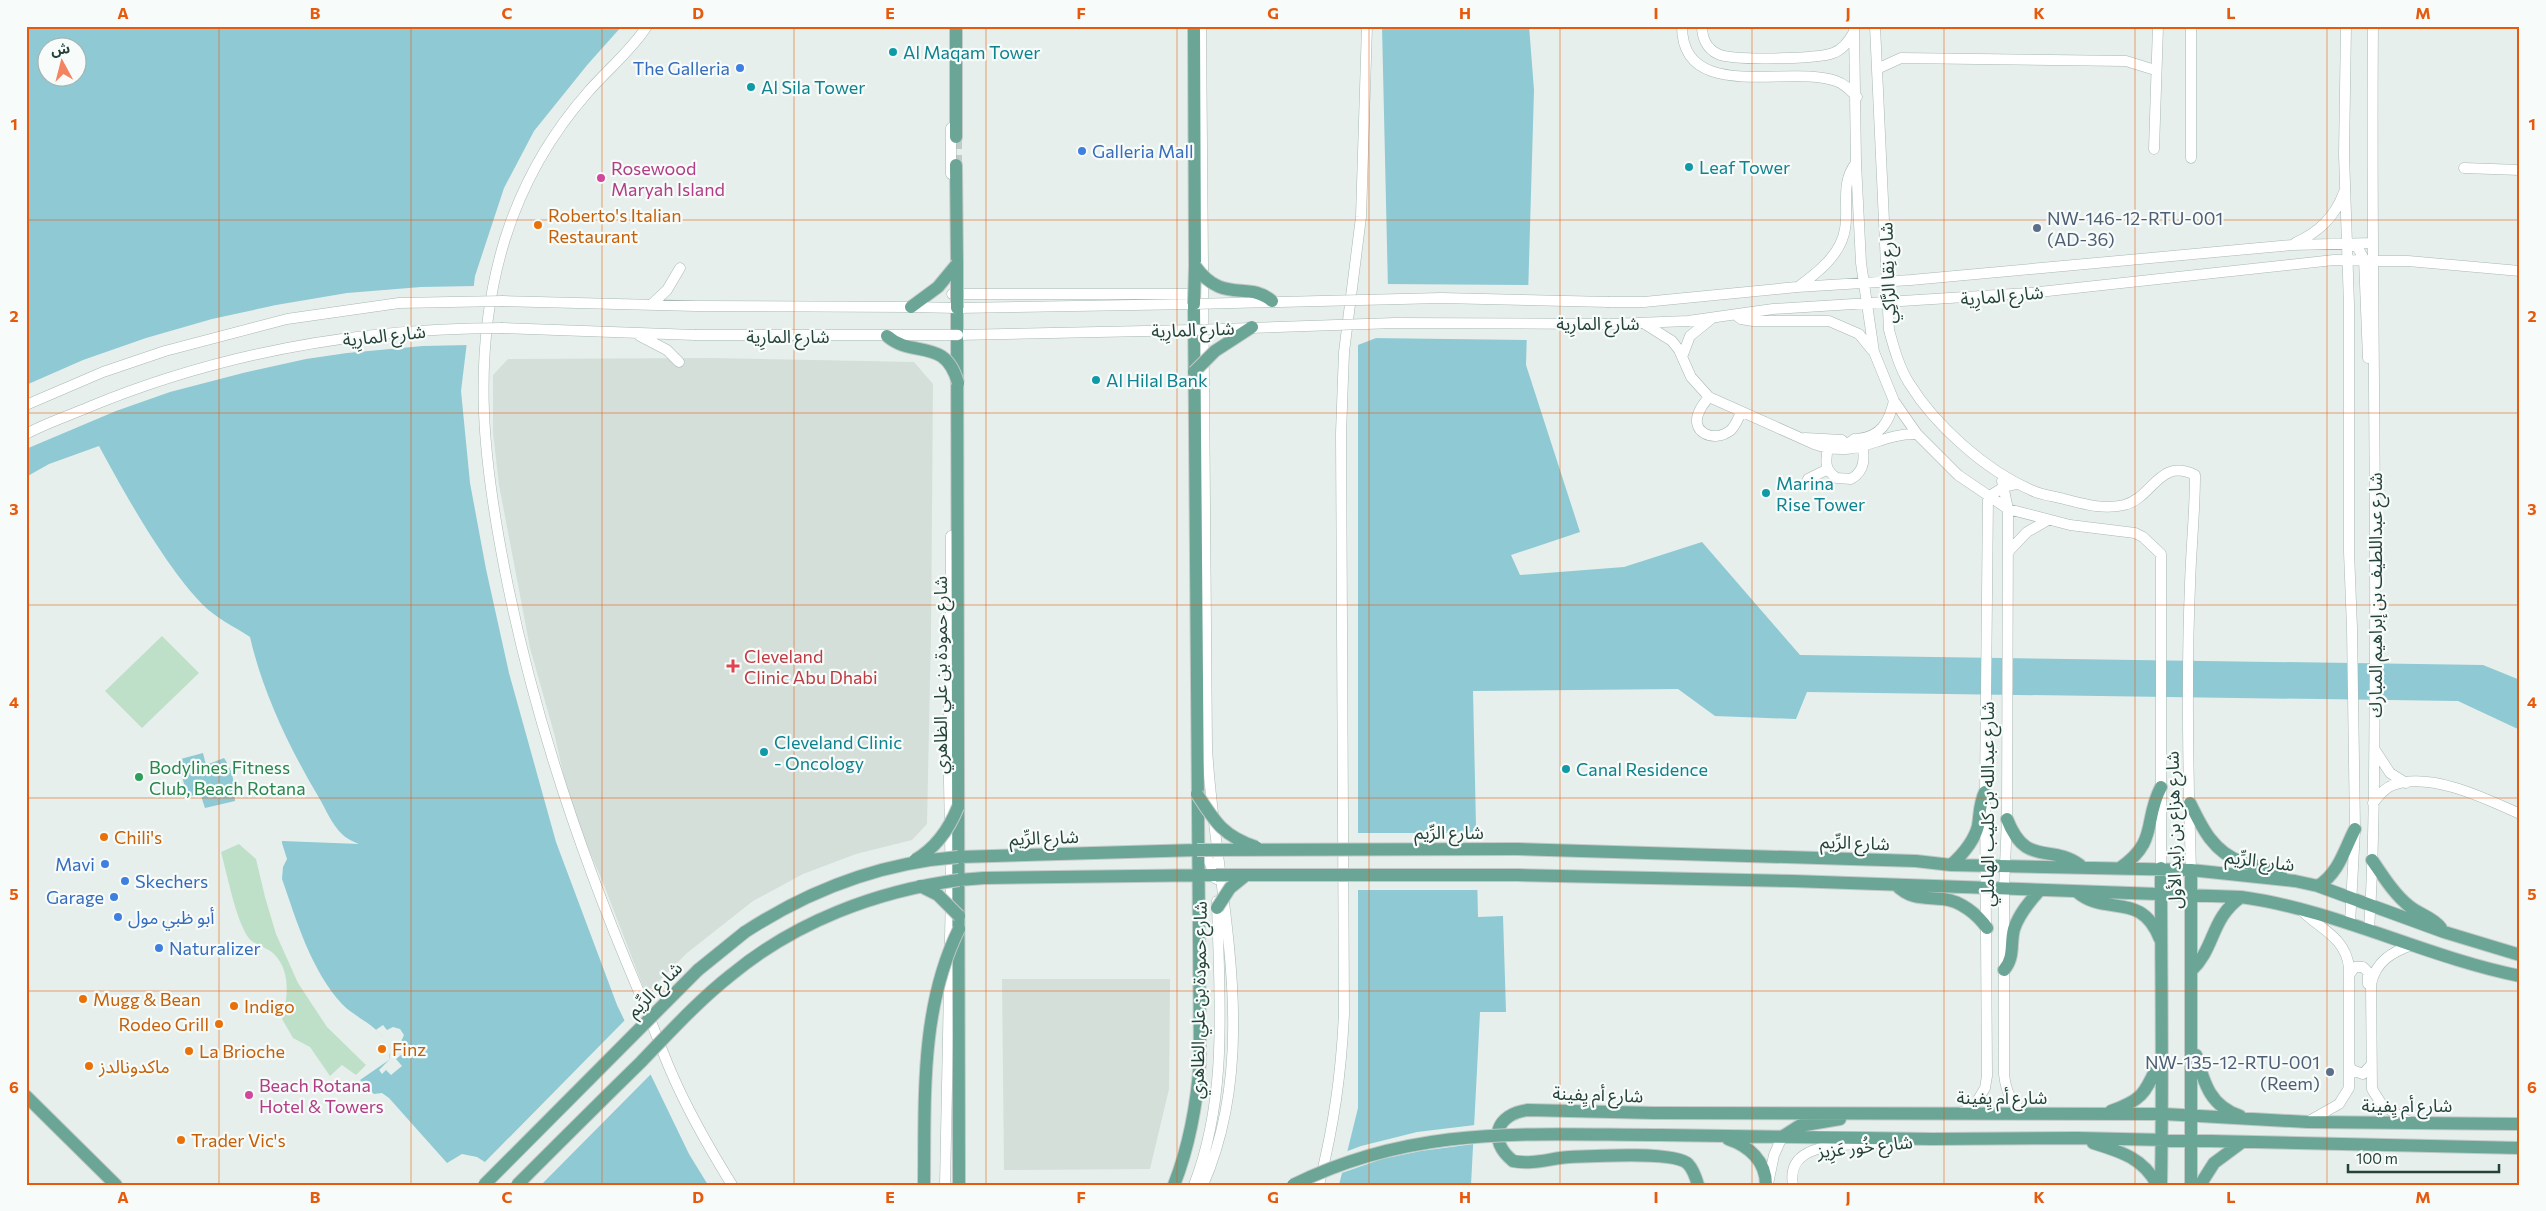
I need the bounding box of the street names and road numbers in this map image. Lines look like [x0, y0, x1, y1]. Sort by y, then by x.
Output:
street label: شارع نِقا الرَّاكِي [1874, 222, 1904, 324]
street label: شارع المارِية [1960, 280, 2045, 314]
street label: شارع المارِية [1556, 312, 1640, 338]
street label: شارع المارِية [1151, 317, 1235, 345]
street label: شارع المارِية [341, 320, 427, 354]
street label: شارع المارِية [746, 325, 830, 351]
street label: شارع عبداللطيف بن إبراهيم المبارك [2364, 472, 2390, 718]
street label: شارع حمودة بن علي الظاهري [929, 576, 955, 774]
street label: شارع عبدالله بن كليب الهاملي [1976, 701, 2002, 907]
street label: شارع هزاع بن زايد الأول [2161, 751, 2189, 909]
street label: شارع الرِّيم [1414, 821, 1484, 847]
street label: شارع الرِّيم [1009, 825, 1079, 853]
street label: شارع الرِّيم [1820, 830, 1890, 858]
street label: شارع الرِّيم [2224, 845, 2296, 879]
street label: شارع حمودة بن علي الظاهري [1185, 901, 1215, 1099]
street label: شارع الرِّيم [622, 957, 689, 1024]
street label: شارع أم يِفينة [1552, 1081, 1644, 1111]
street label: شارع أم يِفينة [1957, 1086, 2047, 1112]
street label: شارع أم يِفينة [2362, 1094, 2452, 1120]
street label: شارع خُور عَزِيز [1815, 1130, 1914, 1166]

